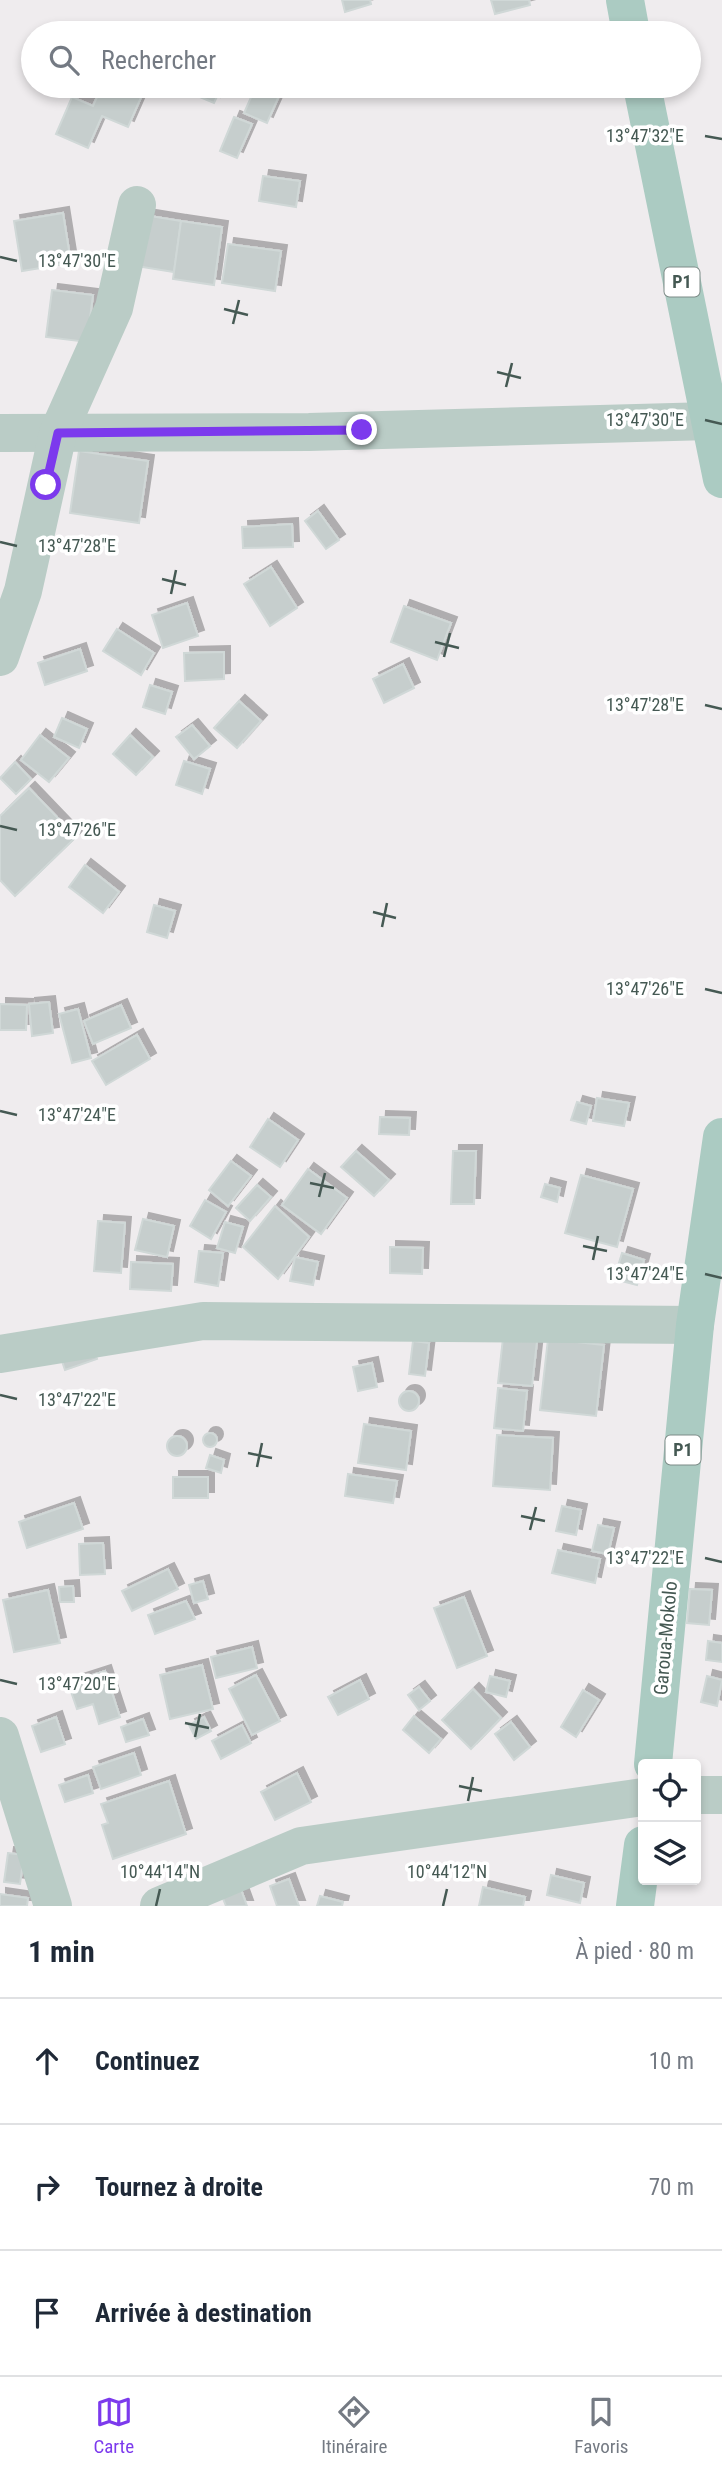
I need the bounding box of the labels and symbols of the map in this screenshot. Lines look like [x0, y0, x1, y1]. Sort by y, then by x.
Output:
text: 13°47'32"E [606, 125, 684, 146]
text: 13°47'30"E [38, 250, 116, 271]
road number: P1 [664, 268, 700, 296]
text: 13°47'30"E [606, 409, 684, 430]
route end [346, 414, 377, 445]
route start [30, 469, 61, 500]
text: 13°47'28"E [38, 535, 116, 556]
text: 13°47'28"E [606, 694, 684, 715]
text: 13°47'26"E [38, 819, 116, 840]
text: 13°47'26"E [606, 978, 684, 999]
text: 13°47'24"E [38, 1104, 116, 1125]
text: 13°47'24"E [606, 1263, 684, 1284]
text: 13°47'22"E [38, 1389, 116, 1410]
road number: P1 [666, 1436, 700, 1464]
text: 13°47'22"E [606, 1547, 684, 1568]
street label: Garoua-Mokolo [649, 1580, 682, 1696]
text: 13°47'20"E [38, 1673, 116, 1694]
text: 10°44'14"N [120, 1861, 200, 1882]
text: 10°44'12"N [407, 1861, 487, 1882]

